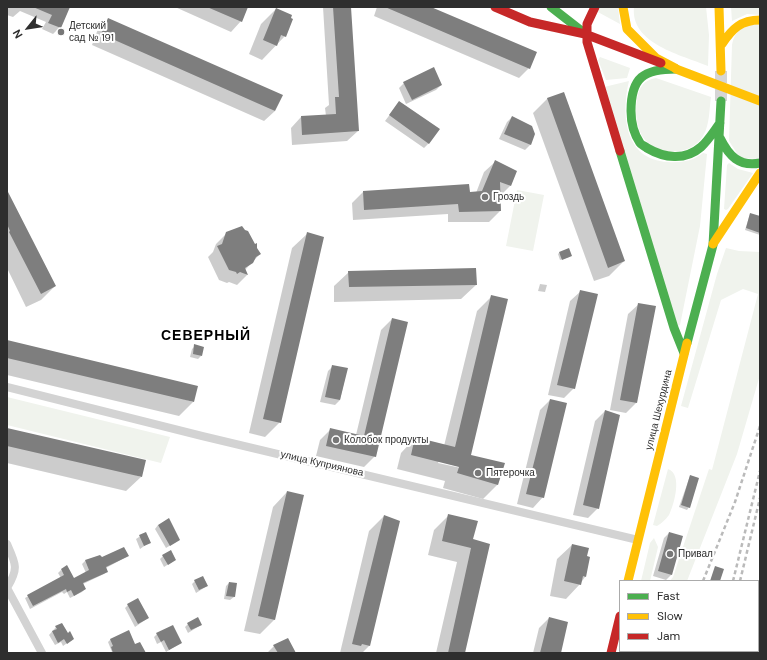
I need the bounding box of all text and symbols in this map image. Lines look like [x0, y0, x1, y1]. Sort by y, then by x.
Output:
north arrow [8, 8, 48, 48]
place label: Детский сад № 191 [69, 20, 114, 44]
text: N [10, 27, 26, 41]
marker: Детский сад № 191 [56, 27, 66, 37]
place label: Гроздь [493, 191, 524, 203]
marker: Гроздь [480, 192, 490, 202]
district label: СЕВЕРНЫЙ [161, 328, 251, 344]
street label: улица Шехурдина [643, 369, 675, 451]
place label: Колобок продукты [344, 434, 428, 446]
marker: Колобок продукты [331, 435, 341, 445]
street label: улица Куприянова [279, 449, 365, 479]
place label: Пятерочка [486, 467, 535, 479]
marker: Пятерочка [473, 468, 483, 478]
place label: Привал [678, 548, 713, 560]
marker: Привал [665, 549, 675, 559]
legend [619, 580, 759, 652]
text: Fast [657, 588, 680, 604]
text: Slow [657, 608, 683, 624]
text: Jam [657, 628, 680, 644]

